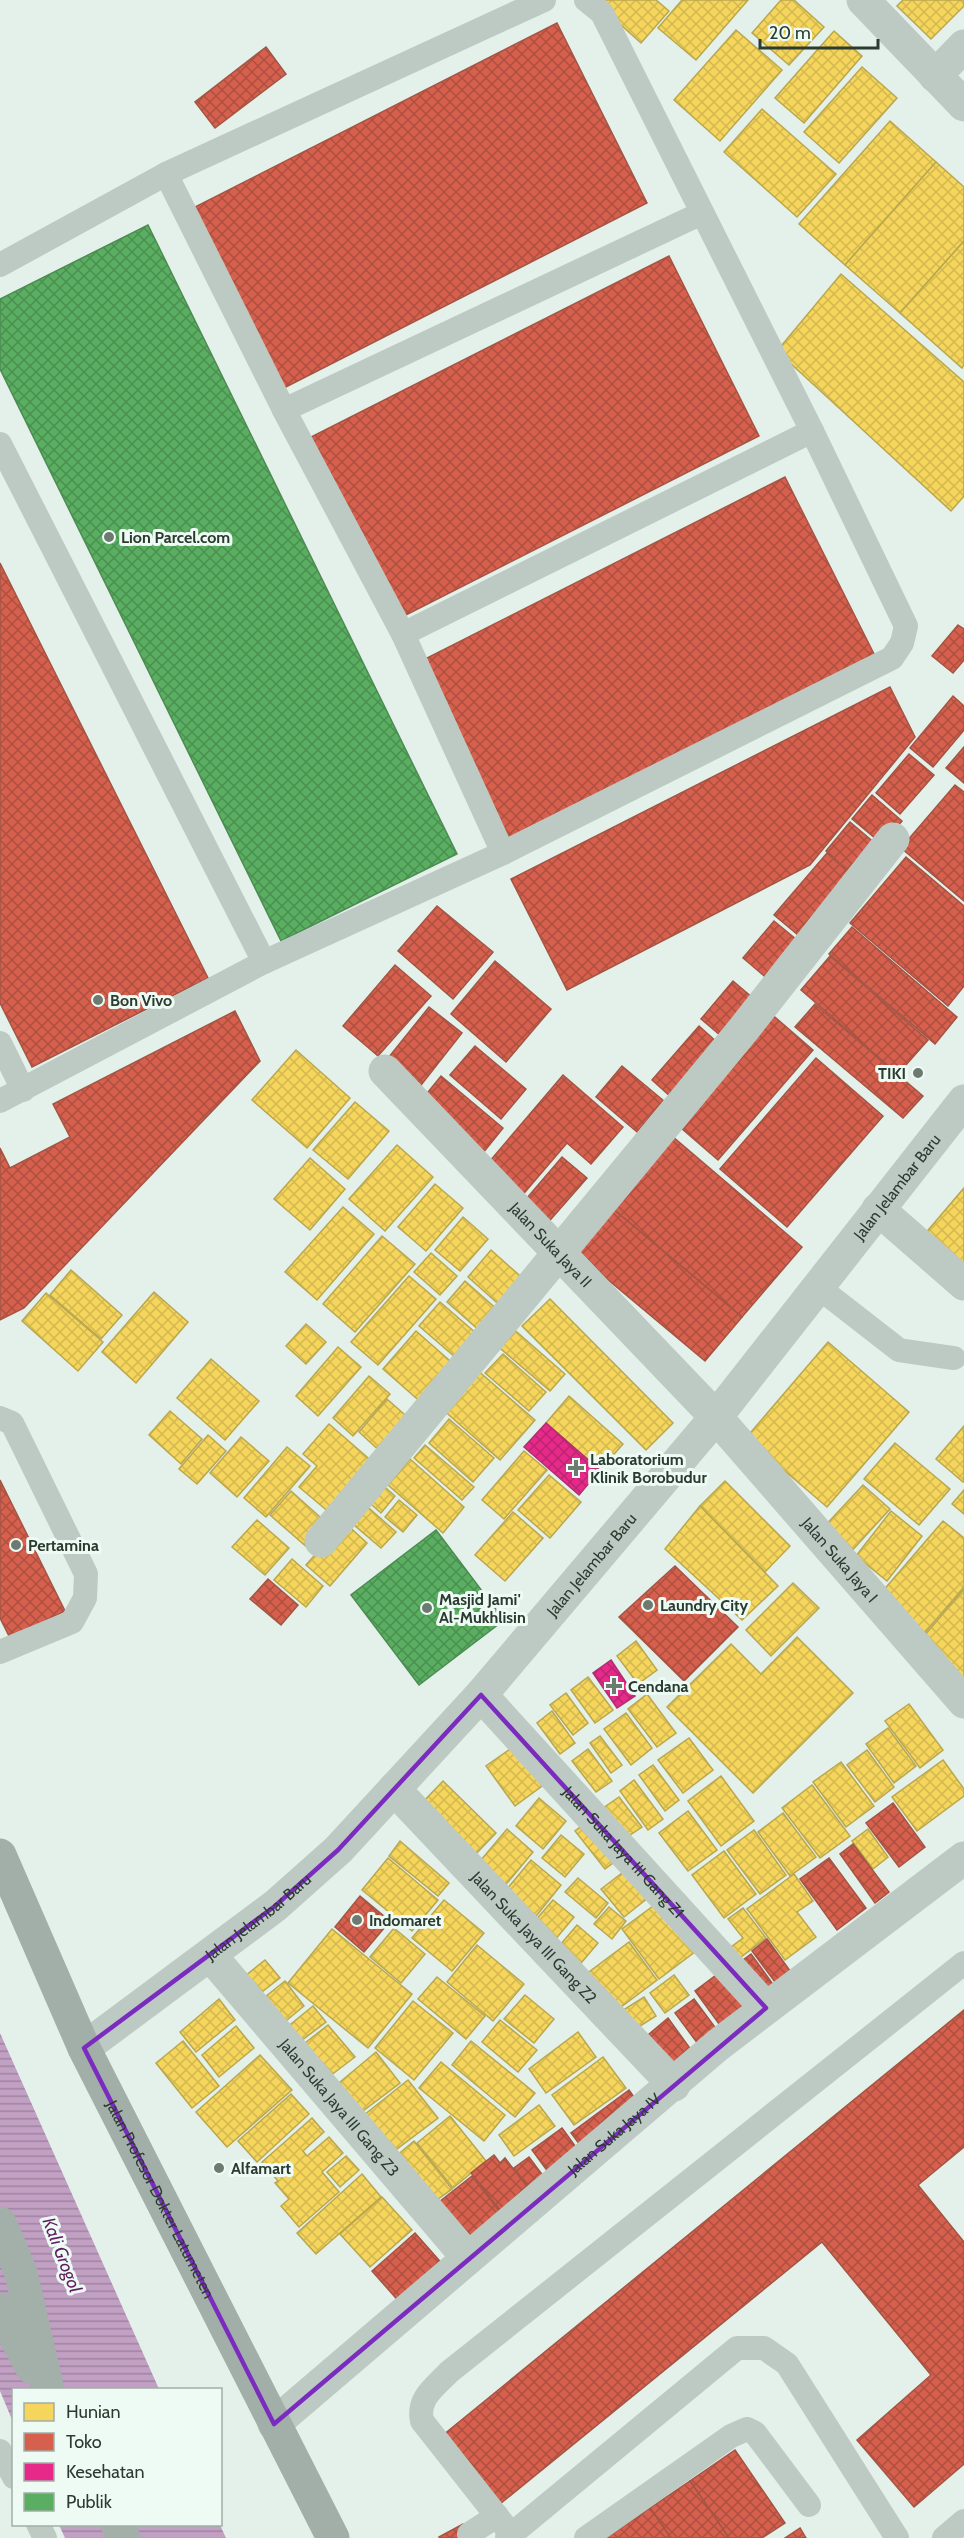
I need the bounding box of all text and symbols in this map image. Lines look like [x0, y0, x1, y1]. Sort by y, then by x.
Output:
scale bar [760, 12, 878, 50]
text: 20 m [769, 22, 811, 44]
place label: Lion Parcel.com [121, 528, 230, 547]
marker: Lion Parcel.com [102, 530, 116, 544]
place label: Bon Vivo [110, 991, 172, 1010]
marker: Bon Vivo [91, 993, 105, 1007]
place label: TIKI [878, 1064, 906, 1083]
marker: TIKI [911, 1066, 925, 1080]
street label: Jalan Jelambar Baru [849, 1130, 945, 1244]
street label: Jalan Suka Jaya II [505, 1198, 596, 1291]
place label: Laboratorium Klinik Borobudur [590, 1450, 707, 1487]
marker: Laboratorium Klinik Borobudur [567, 1459, 585, 1477]
street label: Jalan Jelambar Baru [542, 1509, 641, 1621]
street label: Jalan Suka Jaya I [797, 1513, 882, 1606]
place label: Pertamina [28, 1536, 99, 1555]
marker: Pertamina [9, 1538, 23, 1552]
place label: Masjid Jami' Al-Mukhlisin [439, 1590, 526, 1627]
place label: Laundry City [660, 1596, 749, 1615]
marker: Laundry City [641, 1598, 655, 1612]
marker: Masjid Jami' Al-Mukhlisin [420, 1601, 434, 1615]
marker: Cendana [605, 1677, 623, 1695]
place label: Cendana [628, 1677, 689, 1696]
street label: Jalan Suka Jaya III Gang Z1 [558, 1782, 688, 1922]
street label: Jalan Suka Jaya III Gang Z2 [466, 1867, 601, 2007]
street label: Jalan Jelambar Baru [201, 1870, 315, 1965]
place label: Indomaret [369, 1911, 442, 1930]
marker: Indomaret [350, 1913, 364, 1927]
street label: Jalan Suka Jaya III Gang Z3 [275, 2034, 403, 2180]
street label: Jalan Suka Jaya IV [563, 2089, 665, 2180]
street label: Jalan Profesor Dokter Latumeten [102, 2096, 219, 2302]
place label: Alfamart [231, 2159, 291, 2178]
marker: Alfamart [212, 2161, 226, 2175]
water label: Kali Grogol [38, 2214, 87, 2296]
legend [12, 2388, 222, 2526]
text: Hunian [66, 2401, 121, 2423]
text: Toko [66, 2431, 102, 2453]
text: Kesehatan [66, 2461, 144, 2483]
text: Publik [66, 2491, 113, 2513]

